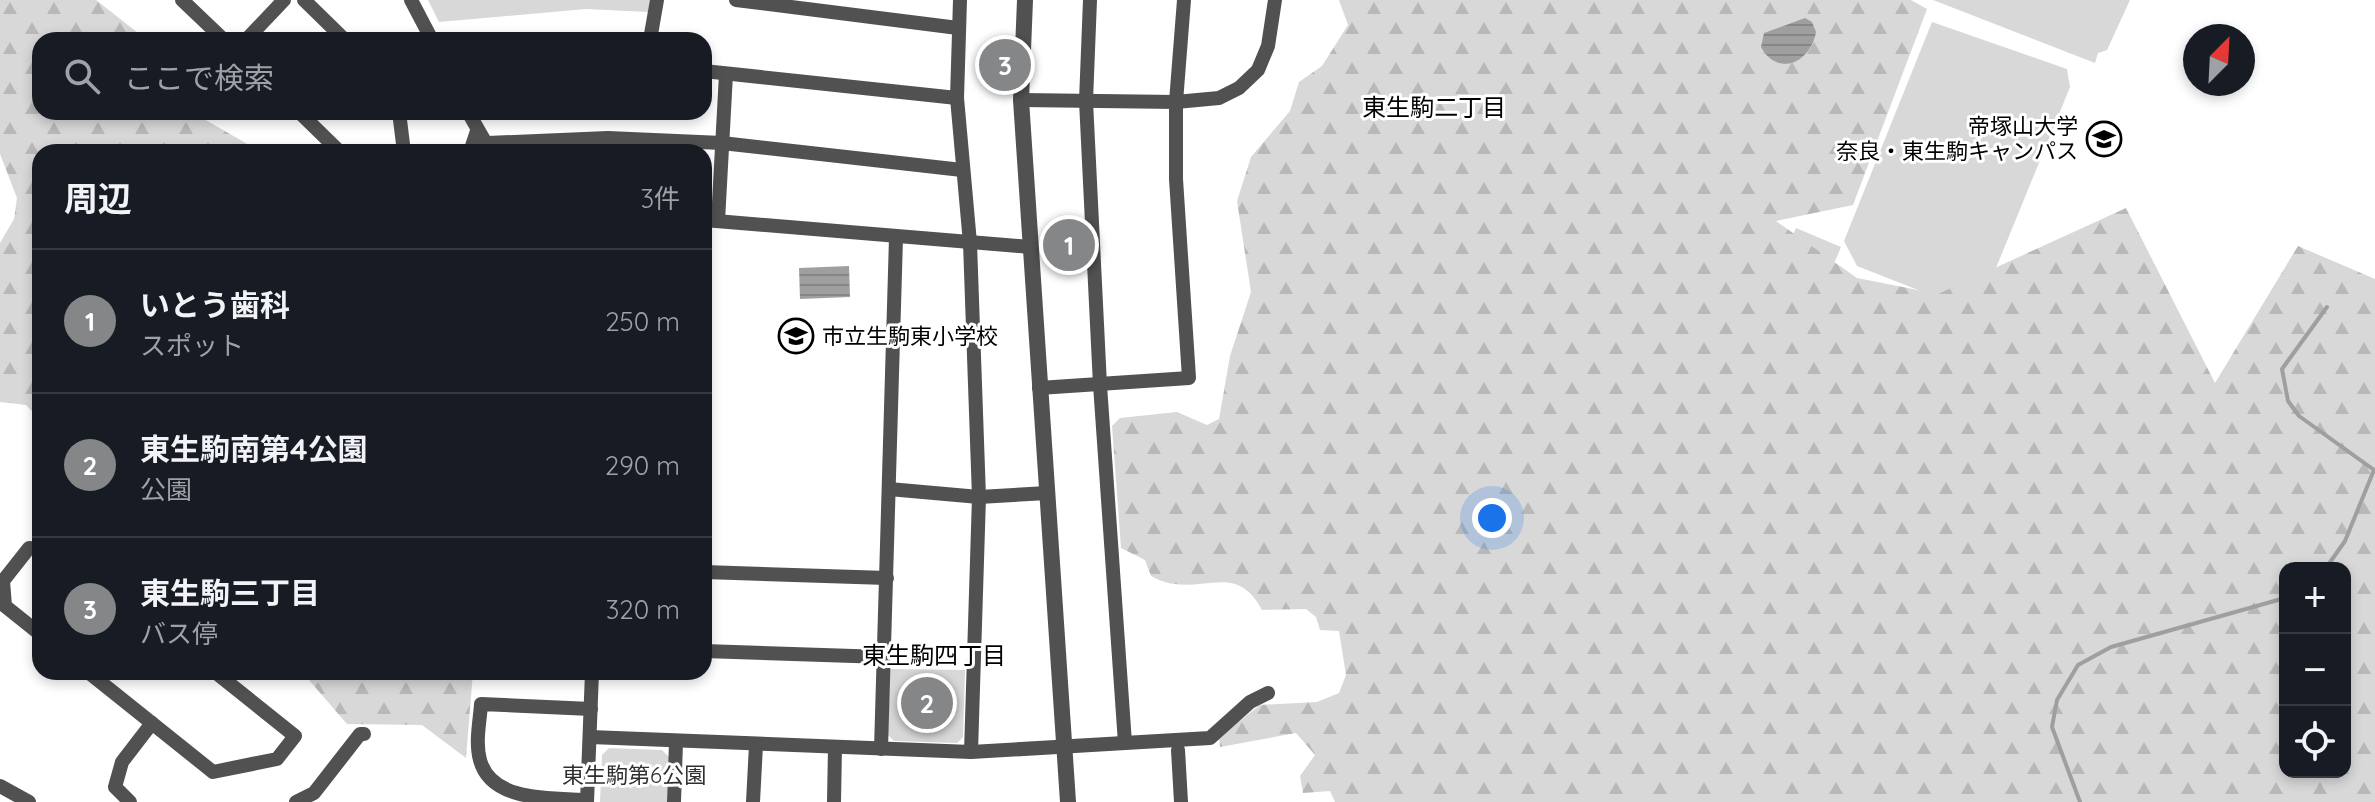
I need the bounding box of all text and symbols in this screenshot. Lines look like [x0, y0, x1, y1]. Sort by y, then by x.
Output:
north arrow [2183, 24, 2255, 96]
search box [32, 32, 712, 120]
pin: 3 [979, 35, 1031, 95]
icon: search [60, 54, 104, 98]
text: ここで検索 [124, 59, 274, 97]
district label: 東生駒二丁目 [1362, 92, 1506, 122]
place label: 帝塚山大学 奈良・東生駒キャンパス [1836, 112, 2078, 165]
school or university icon: 帝塚山大学 奈良・東生駒キャンパス [2085, 120, 2123, 158]
text: 周辺 [64, 177, 132, 220]
text: 3件 [640, 182, 680, 215]
pin: 1 [1043, 215, 1095, 275]
text: いとう歯科 [140, 286, 290, 324]
text: 1 [85, 305, 95, 338]
text: 250 m [605, 305, 680, 338]
school or university icon: 市立生駒東小学校 [777, 317, 815, 355]
place label: 市立生駒東小学校 [822, 322, 998, 350]
text: スポット [140, 329, 244, 362]
text: 東生駒南第4公園 [140, 430, 368, 468]
text: 2 [83, 449, 97, 482]
text: 290 m [605, 449, 680, 482]
text: 公園 [140, 473, 192, 506]
your location [1472, 498, 1512, 538]
map controls [2279, 562, 2351, 778]
button: + [2279, 562, 2351, 634]
text: 東生駒三丁目 [140, 574, 320, 612]
text: 3 [83, 593, 97, 626]
text: 320 m [606, 593, 680, 626]
text: バス停 [140, 617, 218, 650]
button: − [2279, 634, 2351, 706]
district label: 東生駒四丁目 [862, 640, 1006, 670]
pin: 2 [901, 673, 953, 733]
button: locate [2279, 706, 2351, 778]
park label: 東生駒第6公園 [562, 761, 706, 789]

